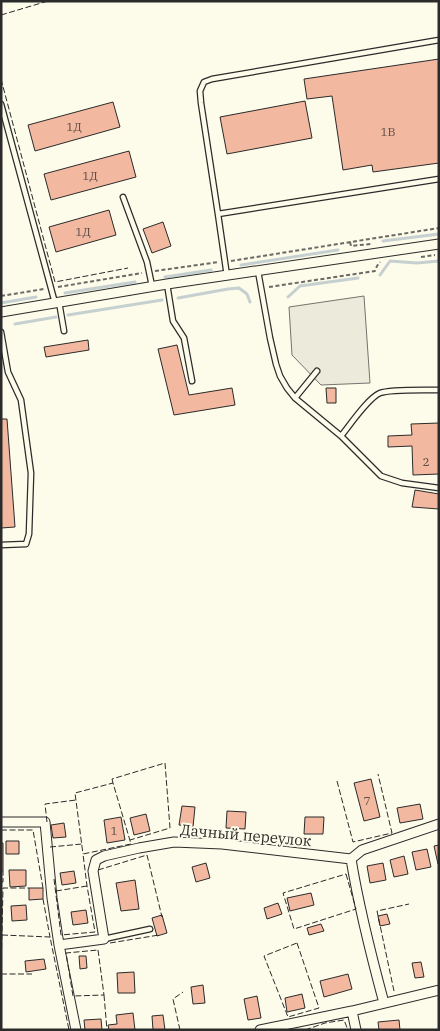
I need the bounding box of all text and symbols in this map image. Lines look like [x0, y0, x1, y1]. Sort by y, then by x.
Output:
house number: 1Д [66, 119, 82, 134]
house number: 1В [380, 124, 396, 139]
house number: 1Д [82, 168, 98, 183]
house number: 1Д [75, 224, 91, 239]
house number: 2 [422, 454, 430, 469]
house number: 7 [363, 793, 371, 808]
street label: Дачный переулок [180, 820, 313, 850]
house number: 1 [110, 823, 118, 838]

